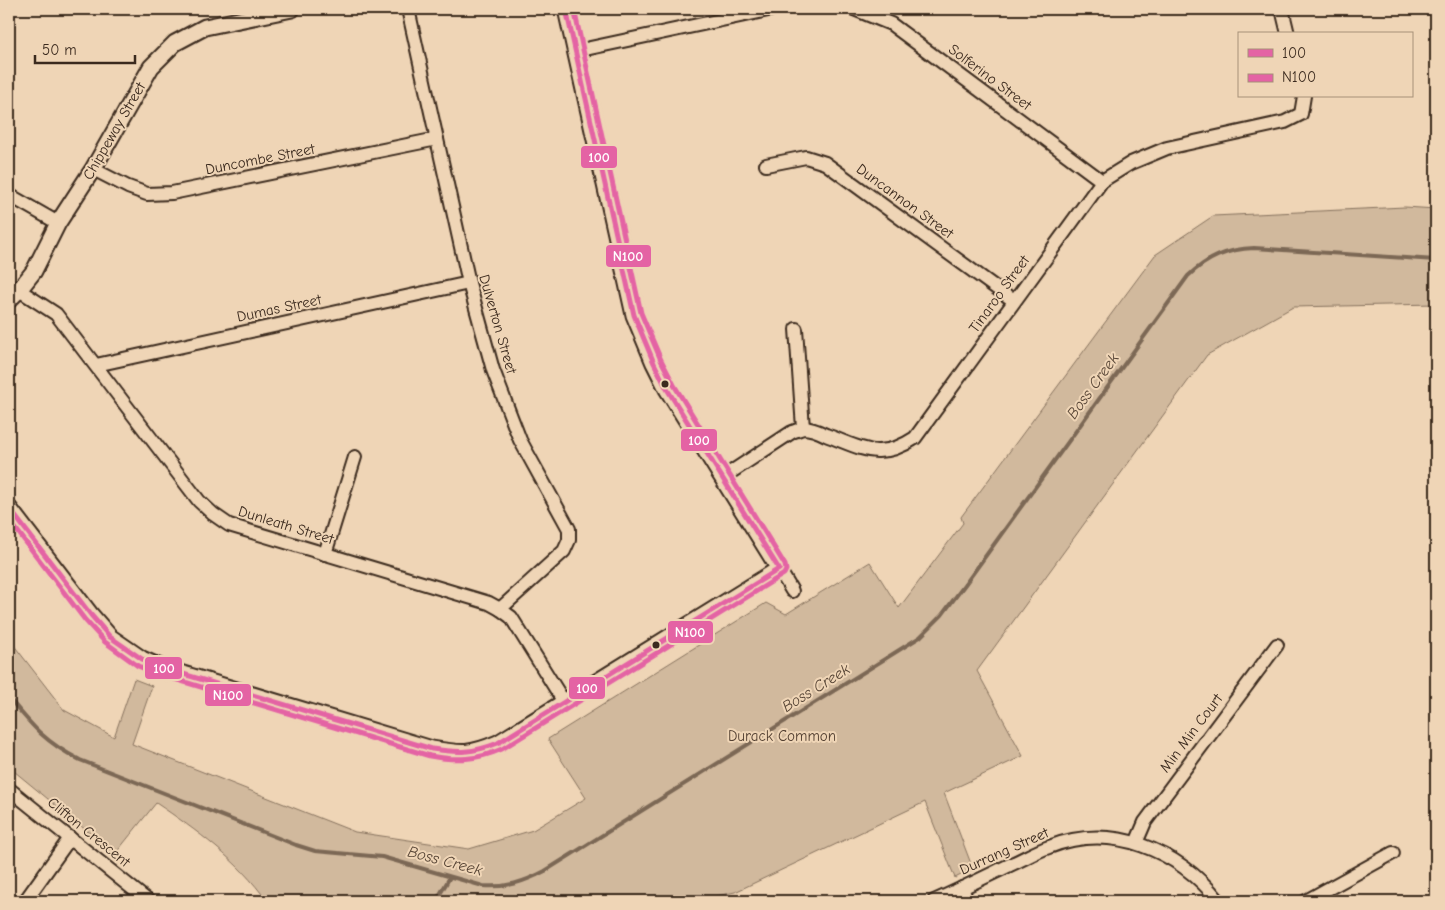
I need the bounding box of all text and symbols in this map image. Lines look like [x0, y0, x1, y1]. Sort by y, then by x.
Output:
scale bar [35, 32, 135, 64]
legend [1238, 32, 1412, 98]
street label: Solferino Street [945, 40, 1036, 114]
text: 50 m [42, 41, 77, 59]
text: 100 [1282, 44, 1306, 62]
text: N100 [1282, 68, 1316, 86]
street label: Chippeway Street [79, 78, 150, 183]
street label: Duncombe Street [204, 139, 317, 178]
line badge: 100 [580, 145, 618, 169]
text: 100 [588, 149, 610, 166]
street label: Duncannon Street [853, 160, 958, 243]
line badge: N100 [605, 244, 652, 268]
text: N100 [613, 248, 643, 265]
street label: Tinaroo Street [965, 251, 1034, 336]
street label: Dulverton Street [475, 272, 521, 376]
street label: Dumas Street [235, 290, 324, 326]
water label: Boss Creek [1063, 350, 1123, 422]
unlabelled marker [660, 379, 670, 389]
line badge: 100 [680, 428, 718, 452]
text: 100 [688, 432, 710, 449]
street label: Dunleath Street [236, 502, 337, 548]
line badge: N100 [667, 620, 714, 644]
text: N100 [675, 624, 705, 641]
unlabelled marker [651, 640, 661, 650]
line badge: 100 [144, 656, 183, 680]
text: 100 [153, 660, 175, 677]
water label: Boss Creek [779, 660, 853, 716]
line badge: 100 [568, 676, 606, 700]
text: 100 [576, 680, 598, 697]
line badge: N100 [204, 683, 252, 707]
text: N100 [213, 687, 243, 704]
street label: Min Min Court [1156, 690, 1227, 776]
park label: Durack Common [728, 727, 836, 745]
street label: Clifton Crescent [44, 793, 134, 871]
street label: Durrang Street [957, 823, 1052, 879]
water label: Boss Creek [406, 842, 485, 880]

